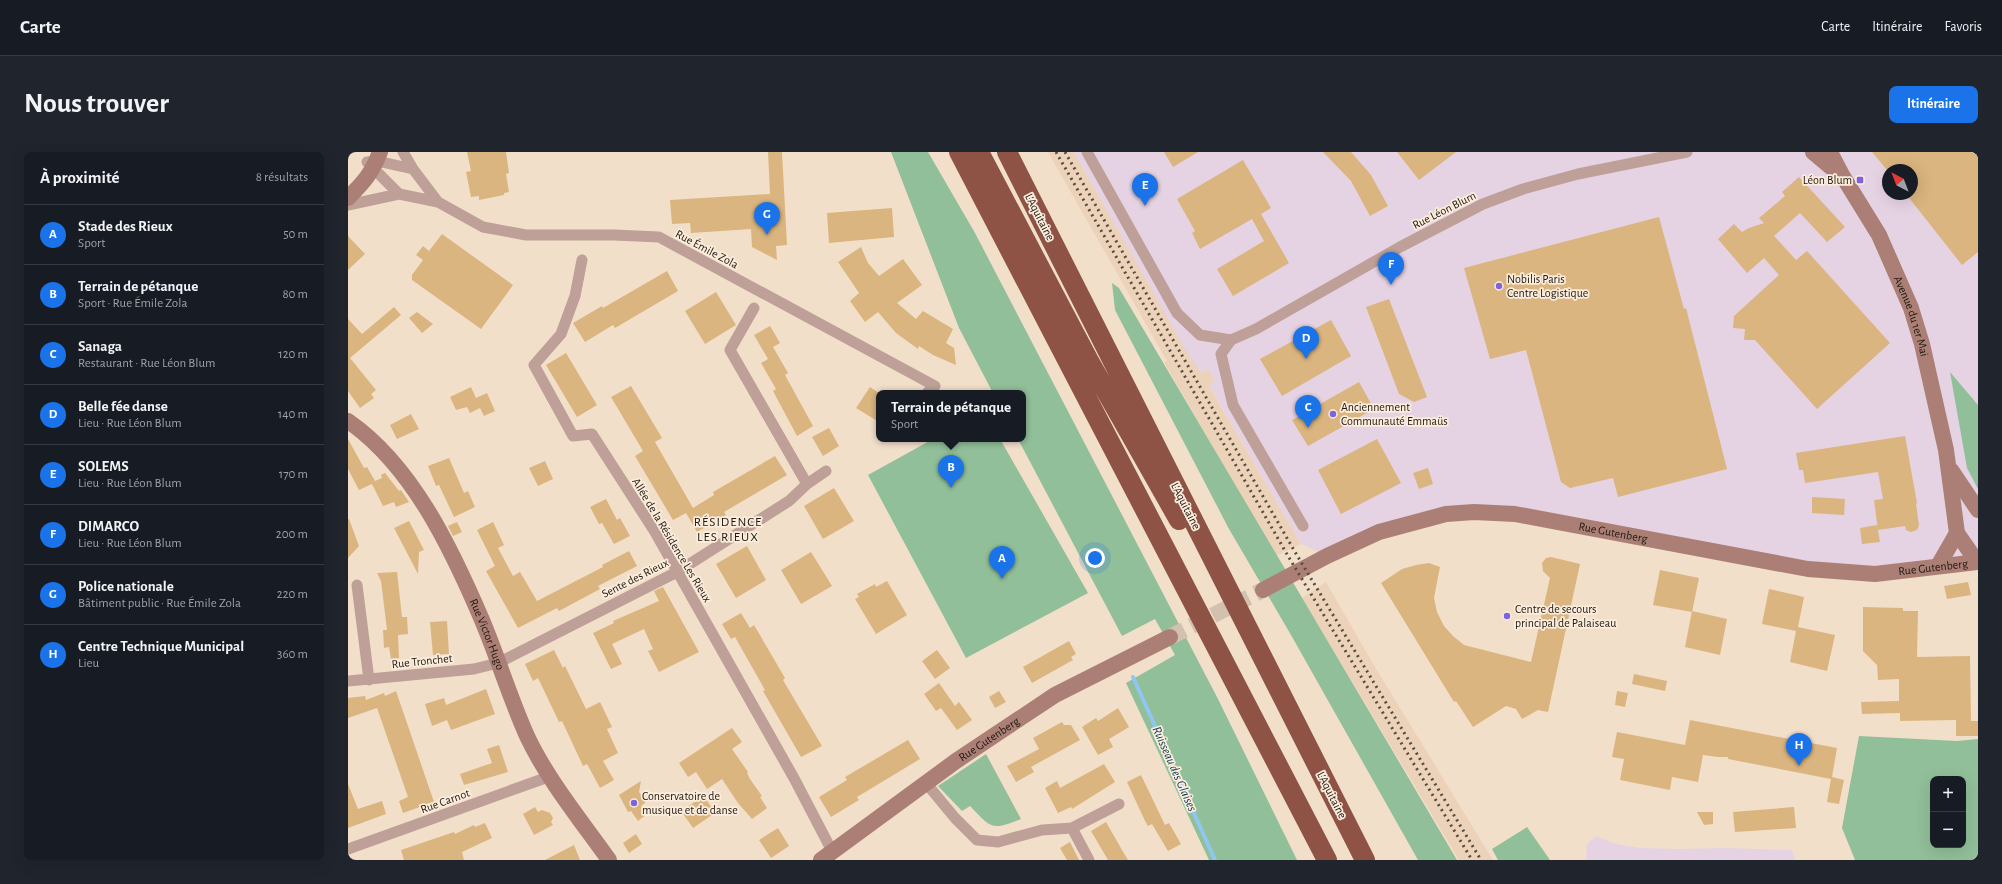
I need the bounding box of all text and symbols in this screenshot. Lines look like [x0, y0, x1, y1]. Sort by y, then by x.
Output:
text: Carte [20, 18, 61, 37]
text: Carte [1821, 20, 1850, 34]
text: Itinéraire [1872, 20, 1922, 34]
text: Favoris [1944, 20, 1982, 34]
button: Itinéraire [1889, 86, 1978, 123]
text: Nous trouver [24, 90, 169, 118]
north arrow [1882, 164, 1918, 200]
text: À proximité [40, 169, 120, 186]
text: 8 résultats [256, 171, 308, 184]
pin: E [1132, 173, 1158, 206]
place label: Léon Blum [1803, 174, 1852, 186]
marker: Léon Blum [1855, 175, 1865, 185]
street label: Rue Léon Blum [1410, 189, 1478, 231]
street label: L'Aquitaine [1023, 192, 1057, 242]
pin: G [754, 202, 780, 235]
text: Stade des Rieux [78, 219, 173, 234]
street label: Rue Émile Zola [674, 227, 741, 271]
text: A [49, 228, 57, 241]
text: 50 m [283, 228, 308, 241]
text: Sport [78, 237, 105, 250]
pin: F [1378, 252, 1404, 285]
place label: Nobilis Paris Centre Logistique [1507, 273, 1588, 299]
street label: Avenue du 1er Mai [1892, 274, 1931, 358]
text: Terrain de pétanque [78, 279, 198, 294]
marker: Nobilis Paris Centre Logistique [1494, 281, 1504, 291]
text: B [49, 288, 57, 301]
text: 80 m [282, 288, 308, 301]
text: Sport · Rue Émile Zola [78, 297, 187, 310]
pin: D [1293, 326, 1319, 359]
text: Sanaga [78, 339, 122, 354]
text: C [50, 348, 56, 361]
text: 120 m [278, 348, 308, 361]
text: Restaurant · Rue Léon Blum [78, 357, 215, 370]
popup [876, 390, 1026, 442]
pin: C [1295, 395, 1321, 428]
text: Belle fée danse [78, 399, 168, 414]
text: Terrain de pétanque [891, 400, 1011, 415]
place label: Anciennement Communauté Emmaüs [1341, 401, 1448, 427]
text: D [49, 408, 57, 421]
text: 140 m [278, 408, 308, 421]
marker: Anciennement Communauté Emmaüs [1328, 409, 1338, 419]
text: Lieu · Rue Léon Blum [78, 417, 182, 430]
text: Sport [891, 418, 918, 431]
pin: B [938, 455, 964, 488]
text: SOLEMS [78, 459, 129, 474]
text: E [50, 468, 56, 481]
text: 170 m [279, 468, 308, 481]
street label: Allée de la Résidence Les Rieux [630, 476, 714, 604]
text: Lieu · Rue Léon Blum [78, 477, 182, 490]
street label: L'Aquitaine [1169, 481, 1203, 531]
district label: RÉSIDENCE LES RIEUX [694, 515, 762, 544]
text: DIMARCO [78, 519, 139, 534]
street label: Rue Gutenberg [1578, 520, 1649, 545]
text: F [50, 528, 56, 541]
text: 200 m [276, 528, 308, 541]
text: Lieu · Rue Léon Blum [78, 537, 182, 550]
pin: A [989, 546, 1015, 579]
your location [1085, 548, 1105, 568]
street label: Sente des Rieux [600, 556, 670, 600]
street label: Rue Gutenberg [1898, 557, 1969, 577]
text: Police nationale [78, 579, 174, 594]
text: G [49, 588, 57, 601]
text: 220 m [277, 588, 308, 601]
text: Bâtiment public · Rue Émile Zola [78, 597, 241, 610]
street label: Rue Victor Hugo [467, 597, 507, 671]
place label: Centre de secours principal de Palaiseau [1515, 603, 1616, 629]
marker: Centre de secours principal de Palaiseau [1502, 611, 1512, 621]
text: Centre Technique Municipal [78, 639, 244, 654]
text: H [48, 648, 58, 661]
text: 360 m [277, 648, 308, 661]
street label: Rue Tronchet [391, 652, 453, 670]
text: Lieu [78, 657, 99, 670]
street label: Rue Gutenberg [956, 715, 1022, 763]
water label: Ruisseau des Glaises [1149, 725, 1199, 813]
pin: H [1786, 733, 1812, 766]
street label: L'Aquitaine [1315, 770, 1349, 820]
map controls [1930, 776, 1966, 848]
button: + [1930, 776, 1966, 812]
street label: Rue Carnot [419, 786, 471, 815]
place label: Conservatoire de musique et de danse [642, 790, 738, 816]
marker: Conservatoire de musique et de danse [629, 798, 639, 808]
button: − [1930, 812, 1966, 848]

